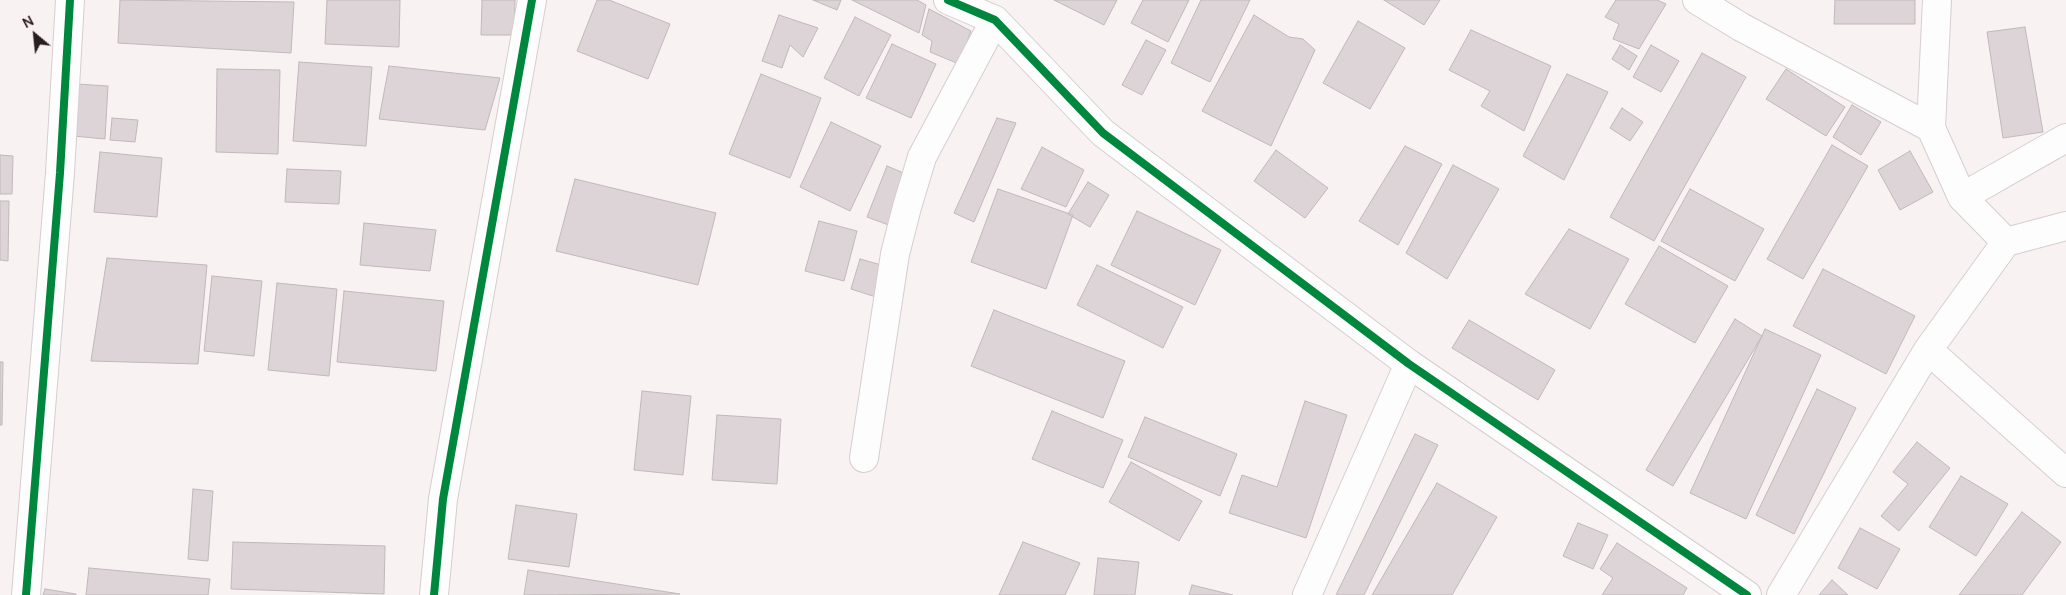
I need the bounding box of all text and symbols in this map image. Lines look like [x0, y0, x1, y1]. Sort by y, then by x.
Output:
north arrow [10, 10, 60, 60]
text: N [19, 11, 37, 32]

